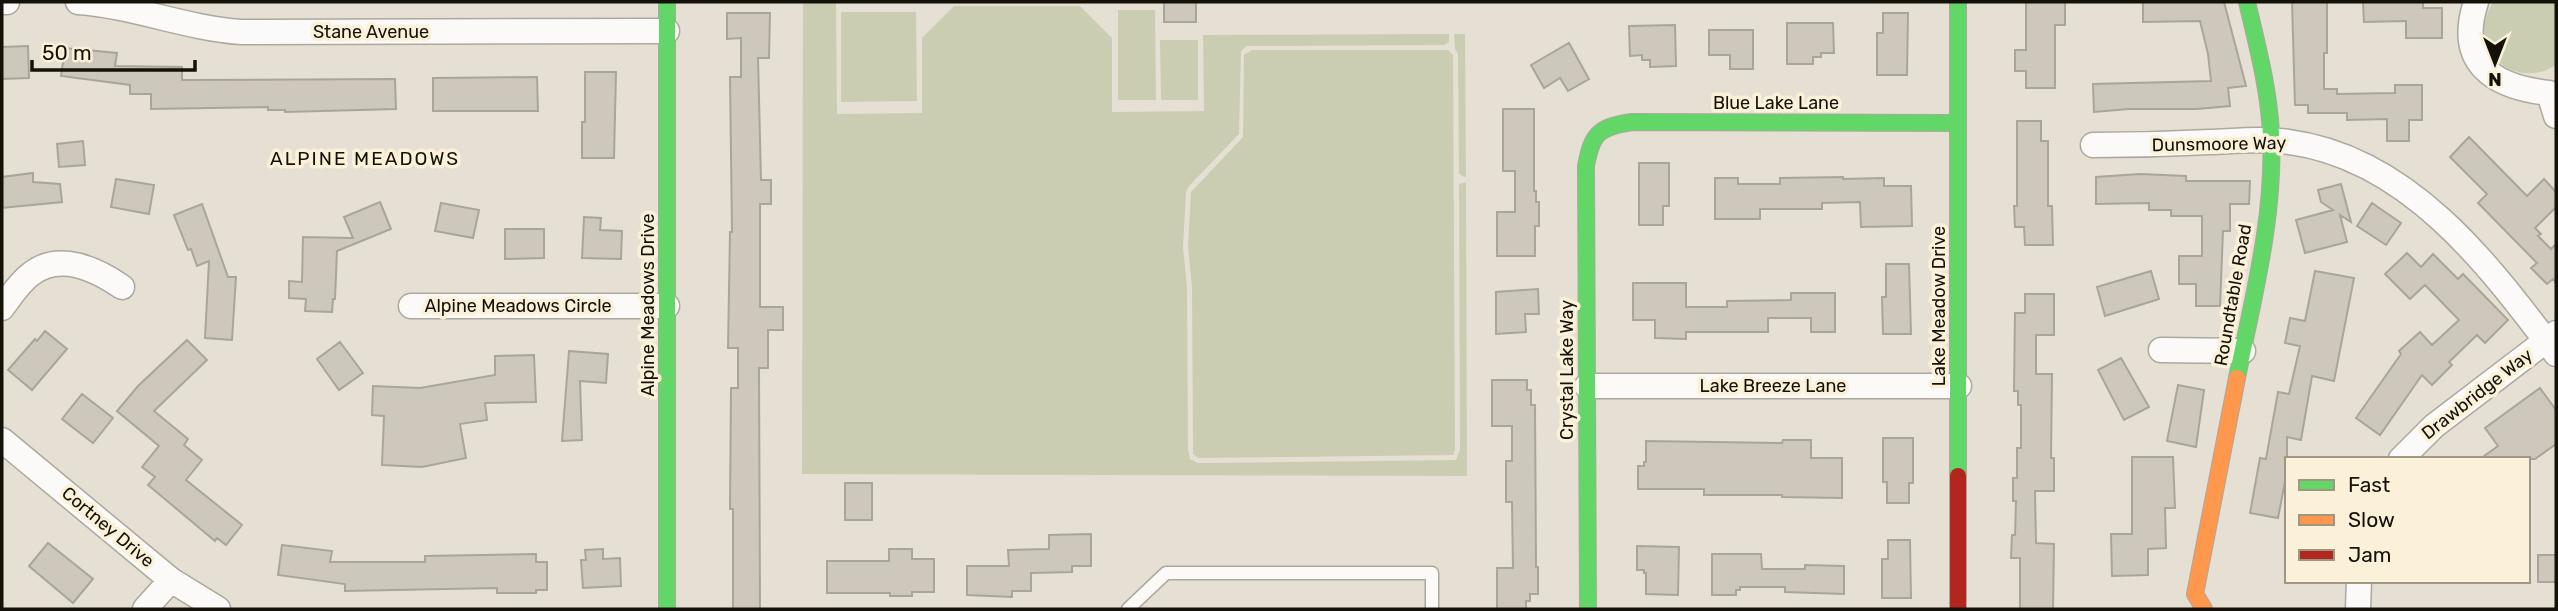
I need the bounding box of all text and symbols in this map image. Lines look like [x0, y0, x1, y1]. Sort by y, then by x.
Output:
street label: Stane Avenue [313, 21, 429, 43]
scale bar [32, 28, 194, 72]
north arrow [2460, 28, 2530, 98]
text: 50 m [42, 40, 92, 65]
text: N [2488, 68, 2502, 91]
street label: Blue Lake Lane [1713, 92, 1839, 114]
street label: Dunsmoore Way [2152, 132, 2287, 156]
district label: ALPINE MEADOWS [270, 147, 460, 170]
street label: Alpine Meadows Drive [637, 213, 659, 397]
street label: Roundtable Road [2210, 222, 2256, 368]
street label: Lake Meadow Drive [1928, 226, 1950, 386]
street label: Alpine Meadows Circle [424, 295, 612, 317]
street label: Crystal Lake Way [1556, 300, 1578, 440]
street label: Drawbridge Way [2417, 344, 2537, 444]
street label: Lake Breeze Lane [1700, 375, 1846, 397]
legend [2285, 457, 2530, 583]
text: Fast [2348, 472, 2390, 497]
street label: Cortney Drive [57, 482, 159, 572]
text: Slow [2348, 507, 2395, 532]
text: Jam [2348, 542, 2392, 567]

